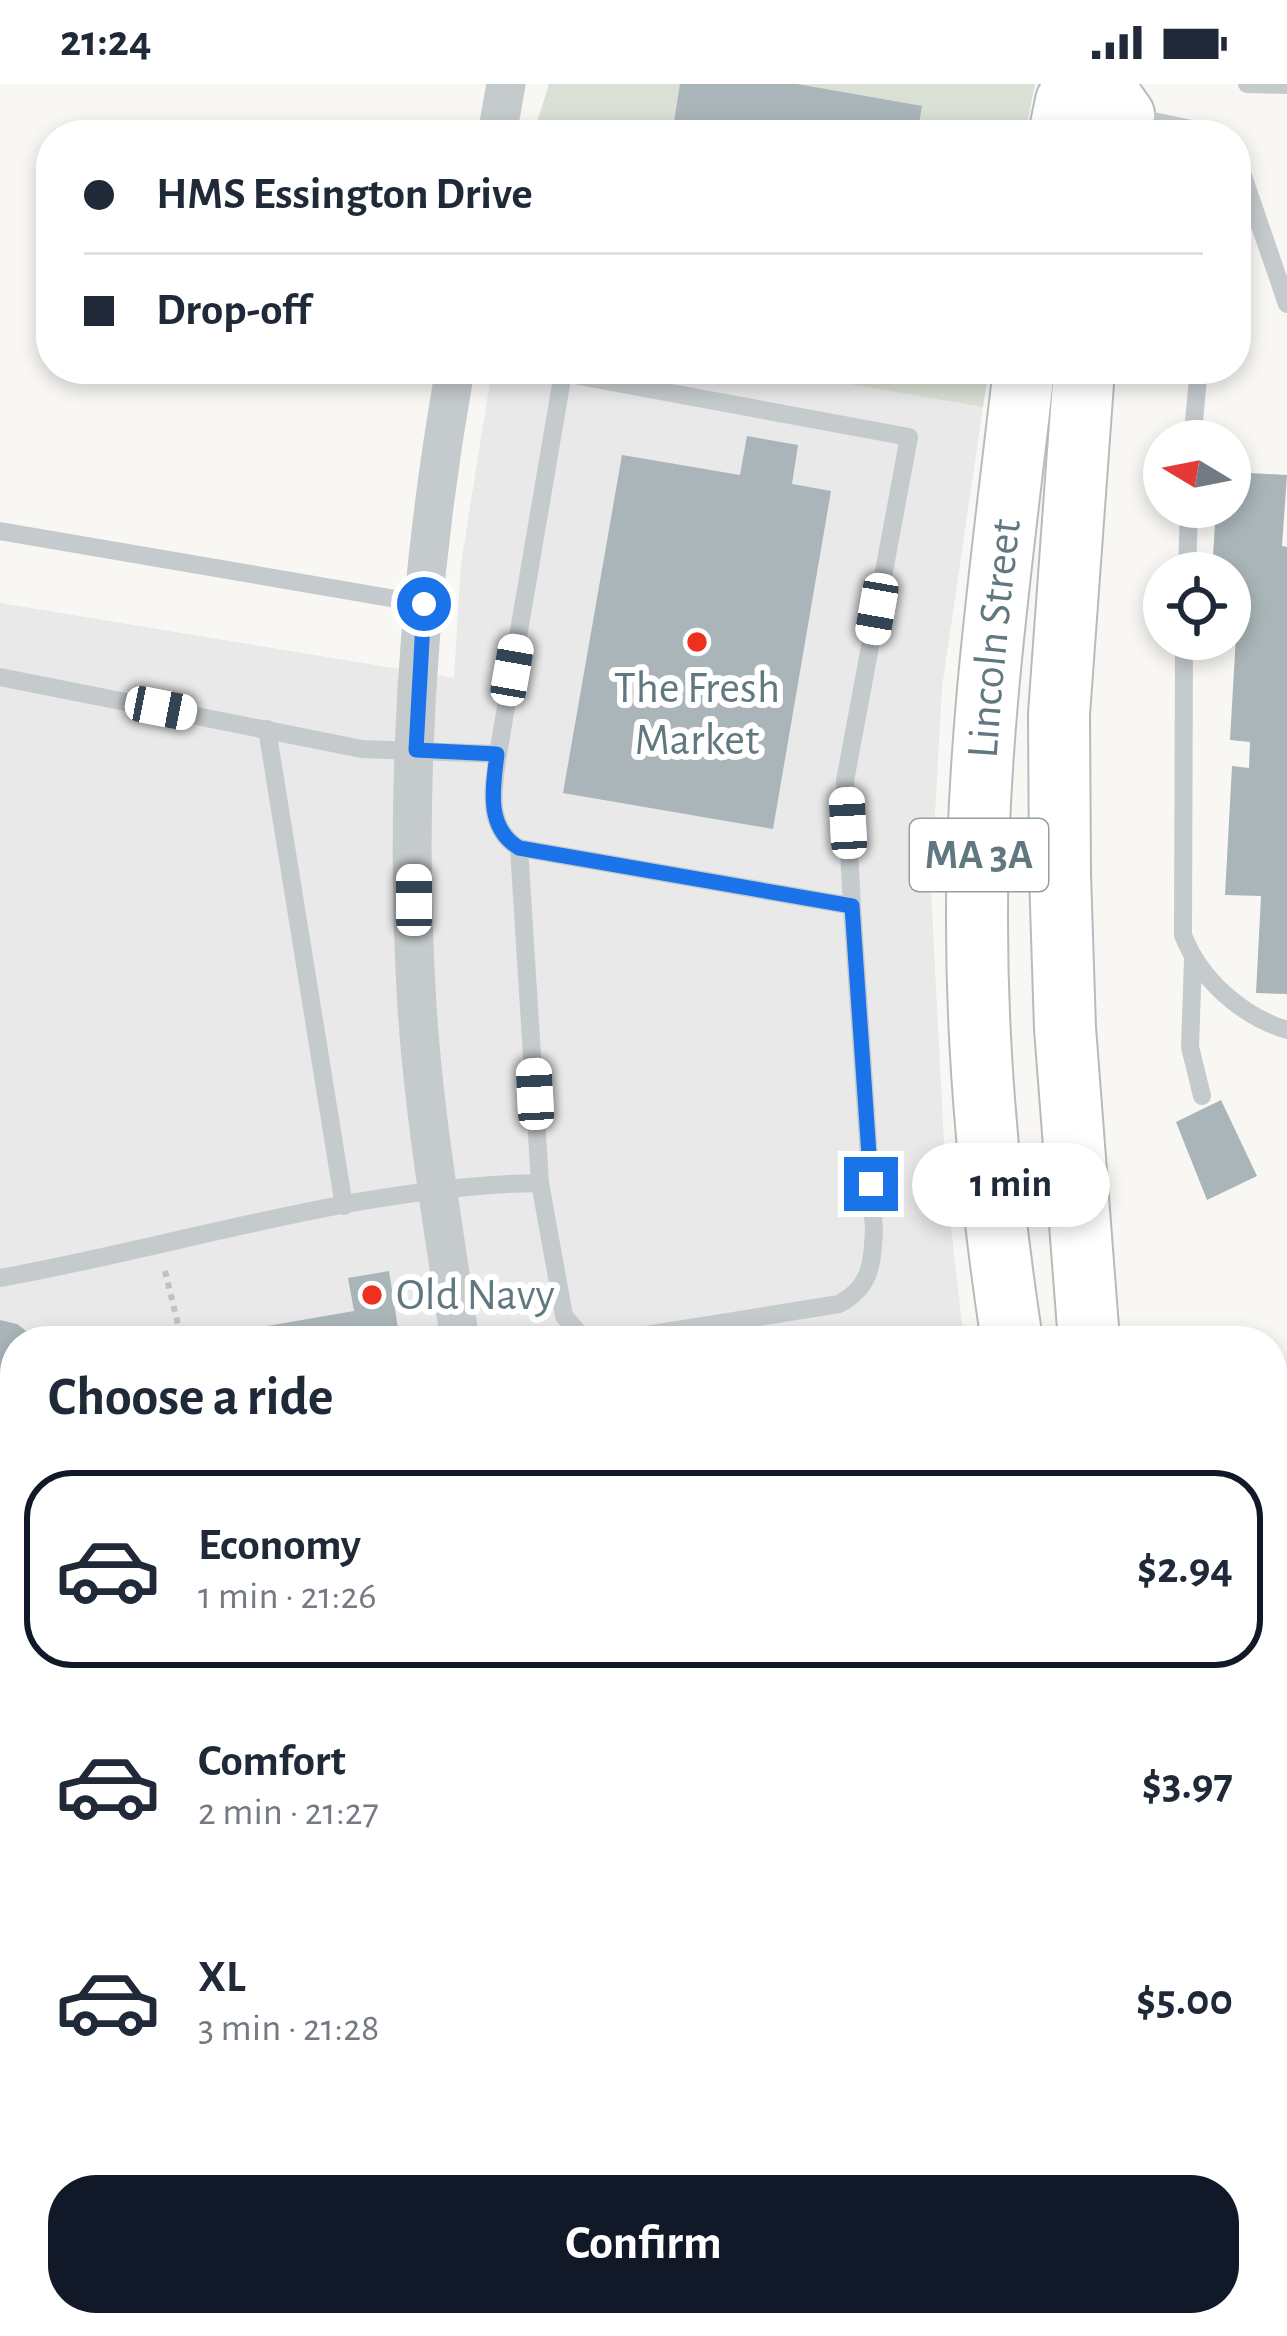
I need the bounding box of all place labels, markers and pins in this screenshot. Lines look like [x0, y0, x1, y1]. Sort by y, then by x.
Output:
marker: The Fresh Market [684, 629, 710, 655]
place label: The Fresh Market [614, 666, 780, 763]
place label: Old Navy [396, 1273, 555, 1318]
marker: Old Navy [359, 1282, 385, 1308]

